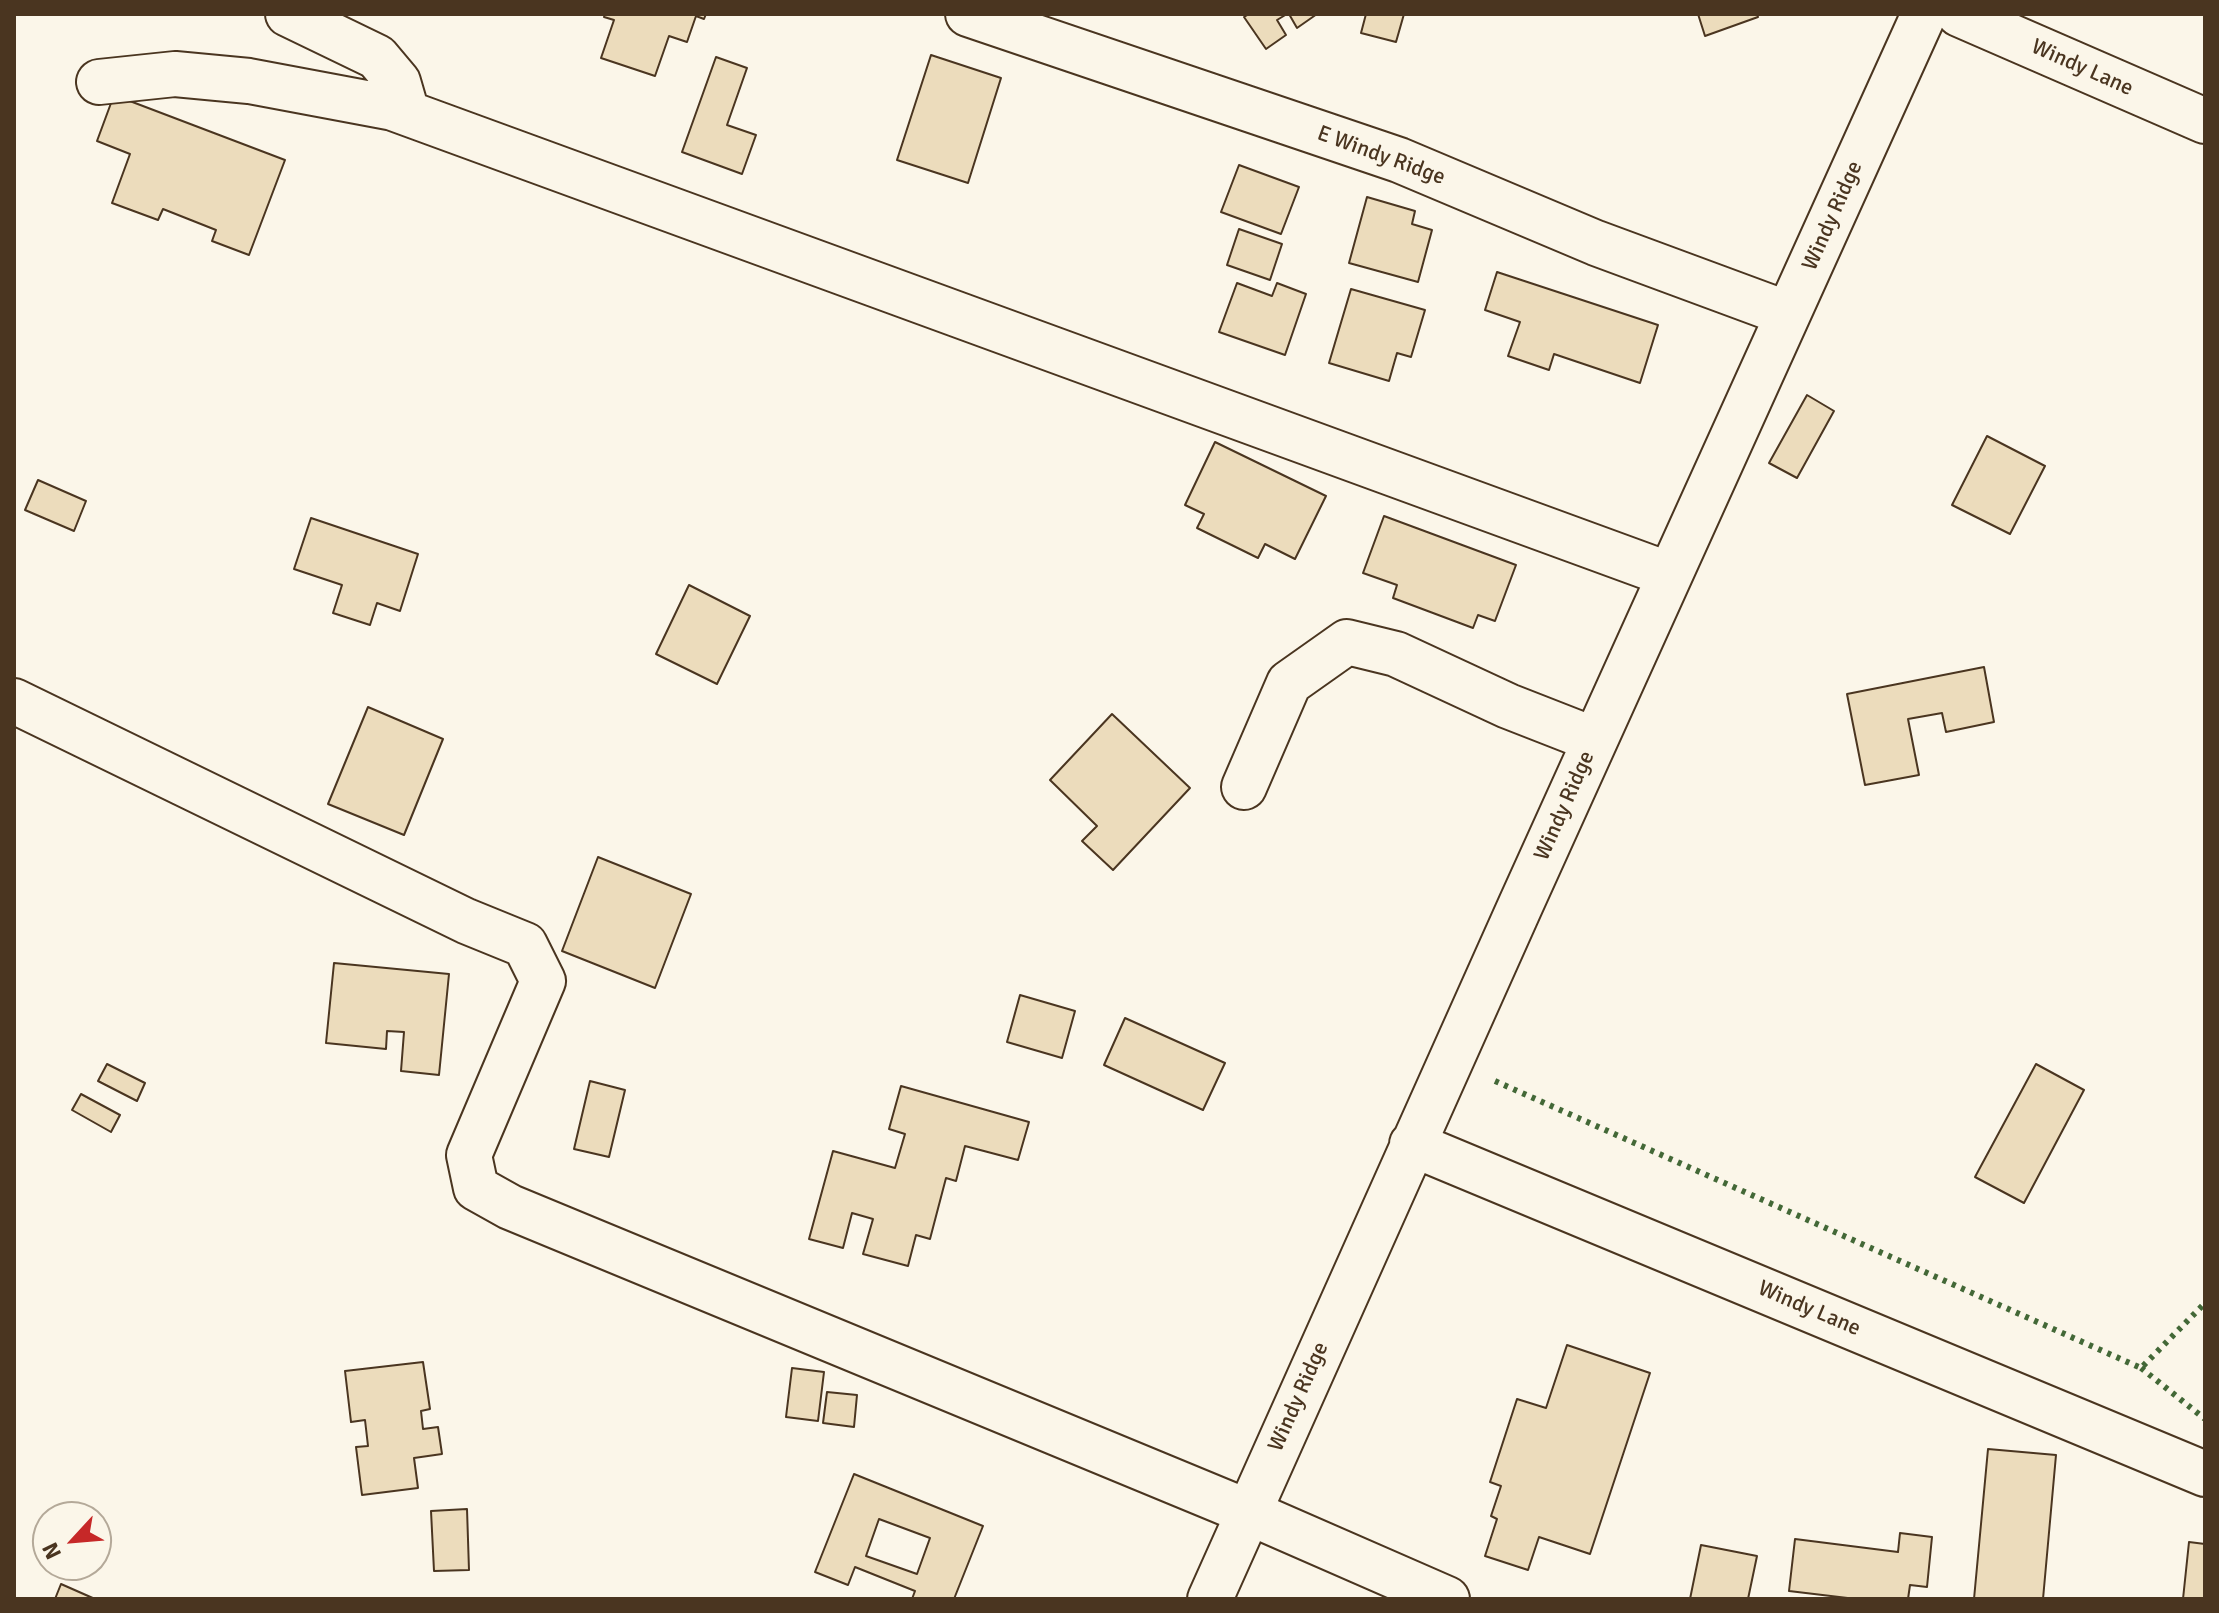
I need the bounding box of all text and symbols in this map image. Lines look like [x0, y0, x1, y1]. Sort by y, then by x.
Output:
street label: Windy Lane [2027, 34, 2137, 102]
street label: E Windy Ridge [1313, 121, 1449, 191]
street label: Windy Ridge [1797, 157, 1869, 275]
street label: Windy Ridge [1529, 747, 1601, 865]
street label: Windy Lane [1754, 1276, 1864, 1342]
street label: Windy Ridge [1263, 1338, 1335, 1456]
north arrow [32, 1501, 112, 1581]
text: N [36, 1538, 67, 1564]

